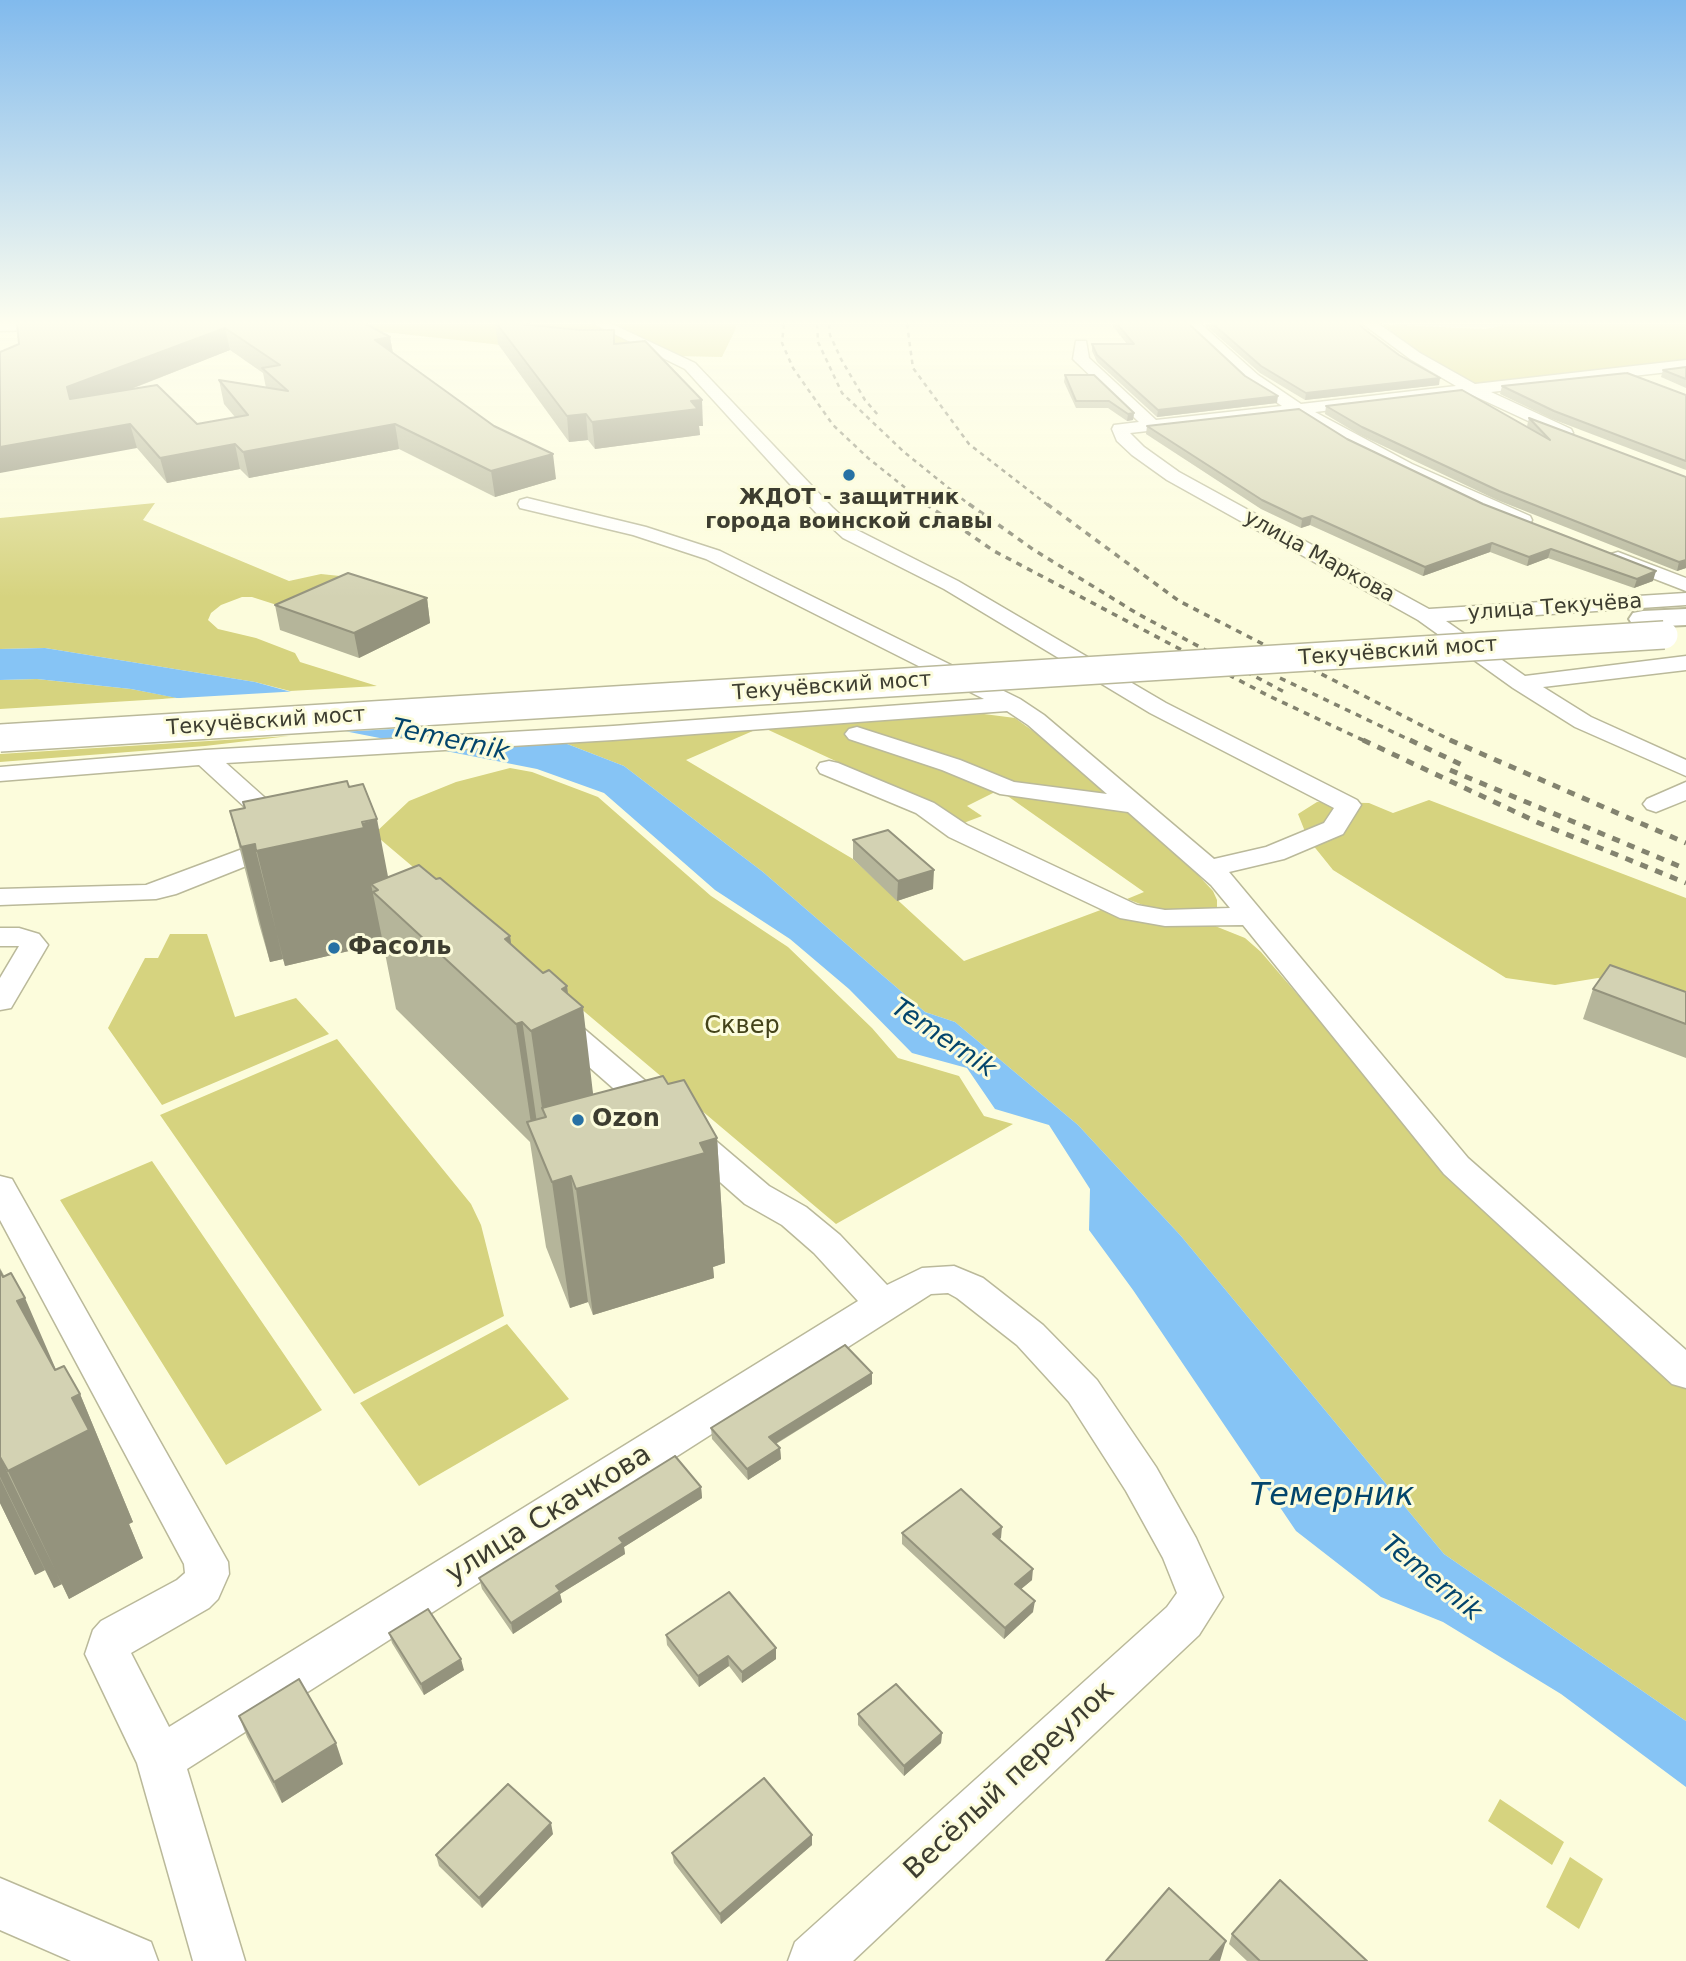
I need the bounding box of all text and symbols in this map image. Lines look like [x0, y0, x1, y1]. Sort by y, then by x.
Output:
marker: ЖДОТ - защитник города воинской славы [841, 467, 857, 483]
place label: ЖДОТ - защитник города воинской славы [705, 486, 993, 536]
street label: улица Маркова [1239, 505, 1399, 609]
street label: улица Текучёва [1467, 589, 1643, 627]
street label: Текучёвский мост [1298, 632, 1498, 672]
street label: Текучёвский мост [732, 667, 932, 707]
street label: Текучёвский мост [166, 702, 366, 742]
water label: Temernik [388, 713, 512, 769]
place label: Фасоль [348, 934, 451, 962]
marker: Фасоль [326, 940, 342, 956]
water label: Temernik [885, 993, 1001, 1085]
park label: Сквер [704, 1013, 780, 1041]
place label: Ozon [592, 1106, 660, 1134]
marker: Ozon [570, 1112, 586, 1128]
street label: улица Скачкова [440, 1438, 658, 1592]
water label: Темерник [1250, 1478, 1414, 1516]
water label: Temernik [1375, 1529, 1487, 1629]
street label: Весёлый переулок [898, 1675, 1122, 1887]

